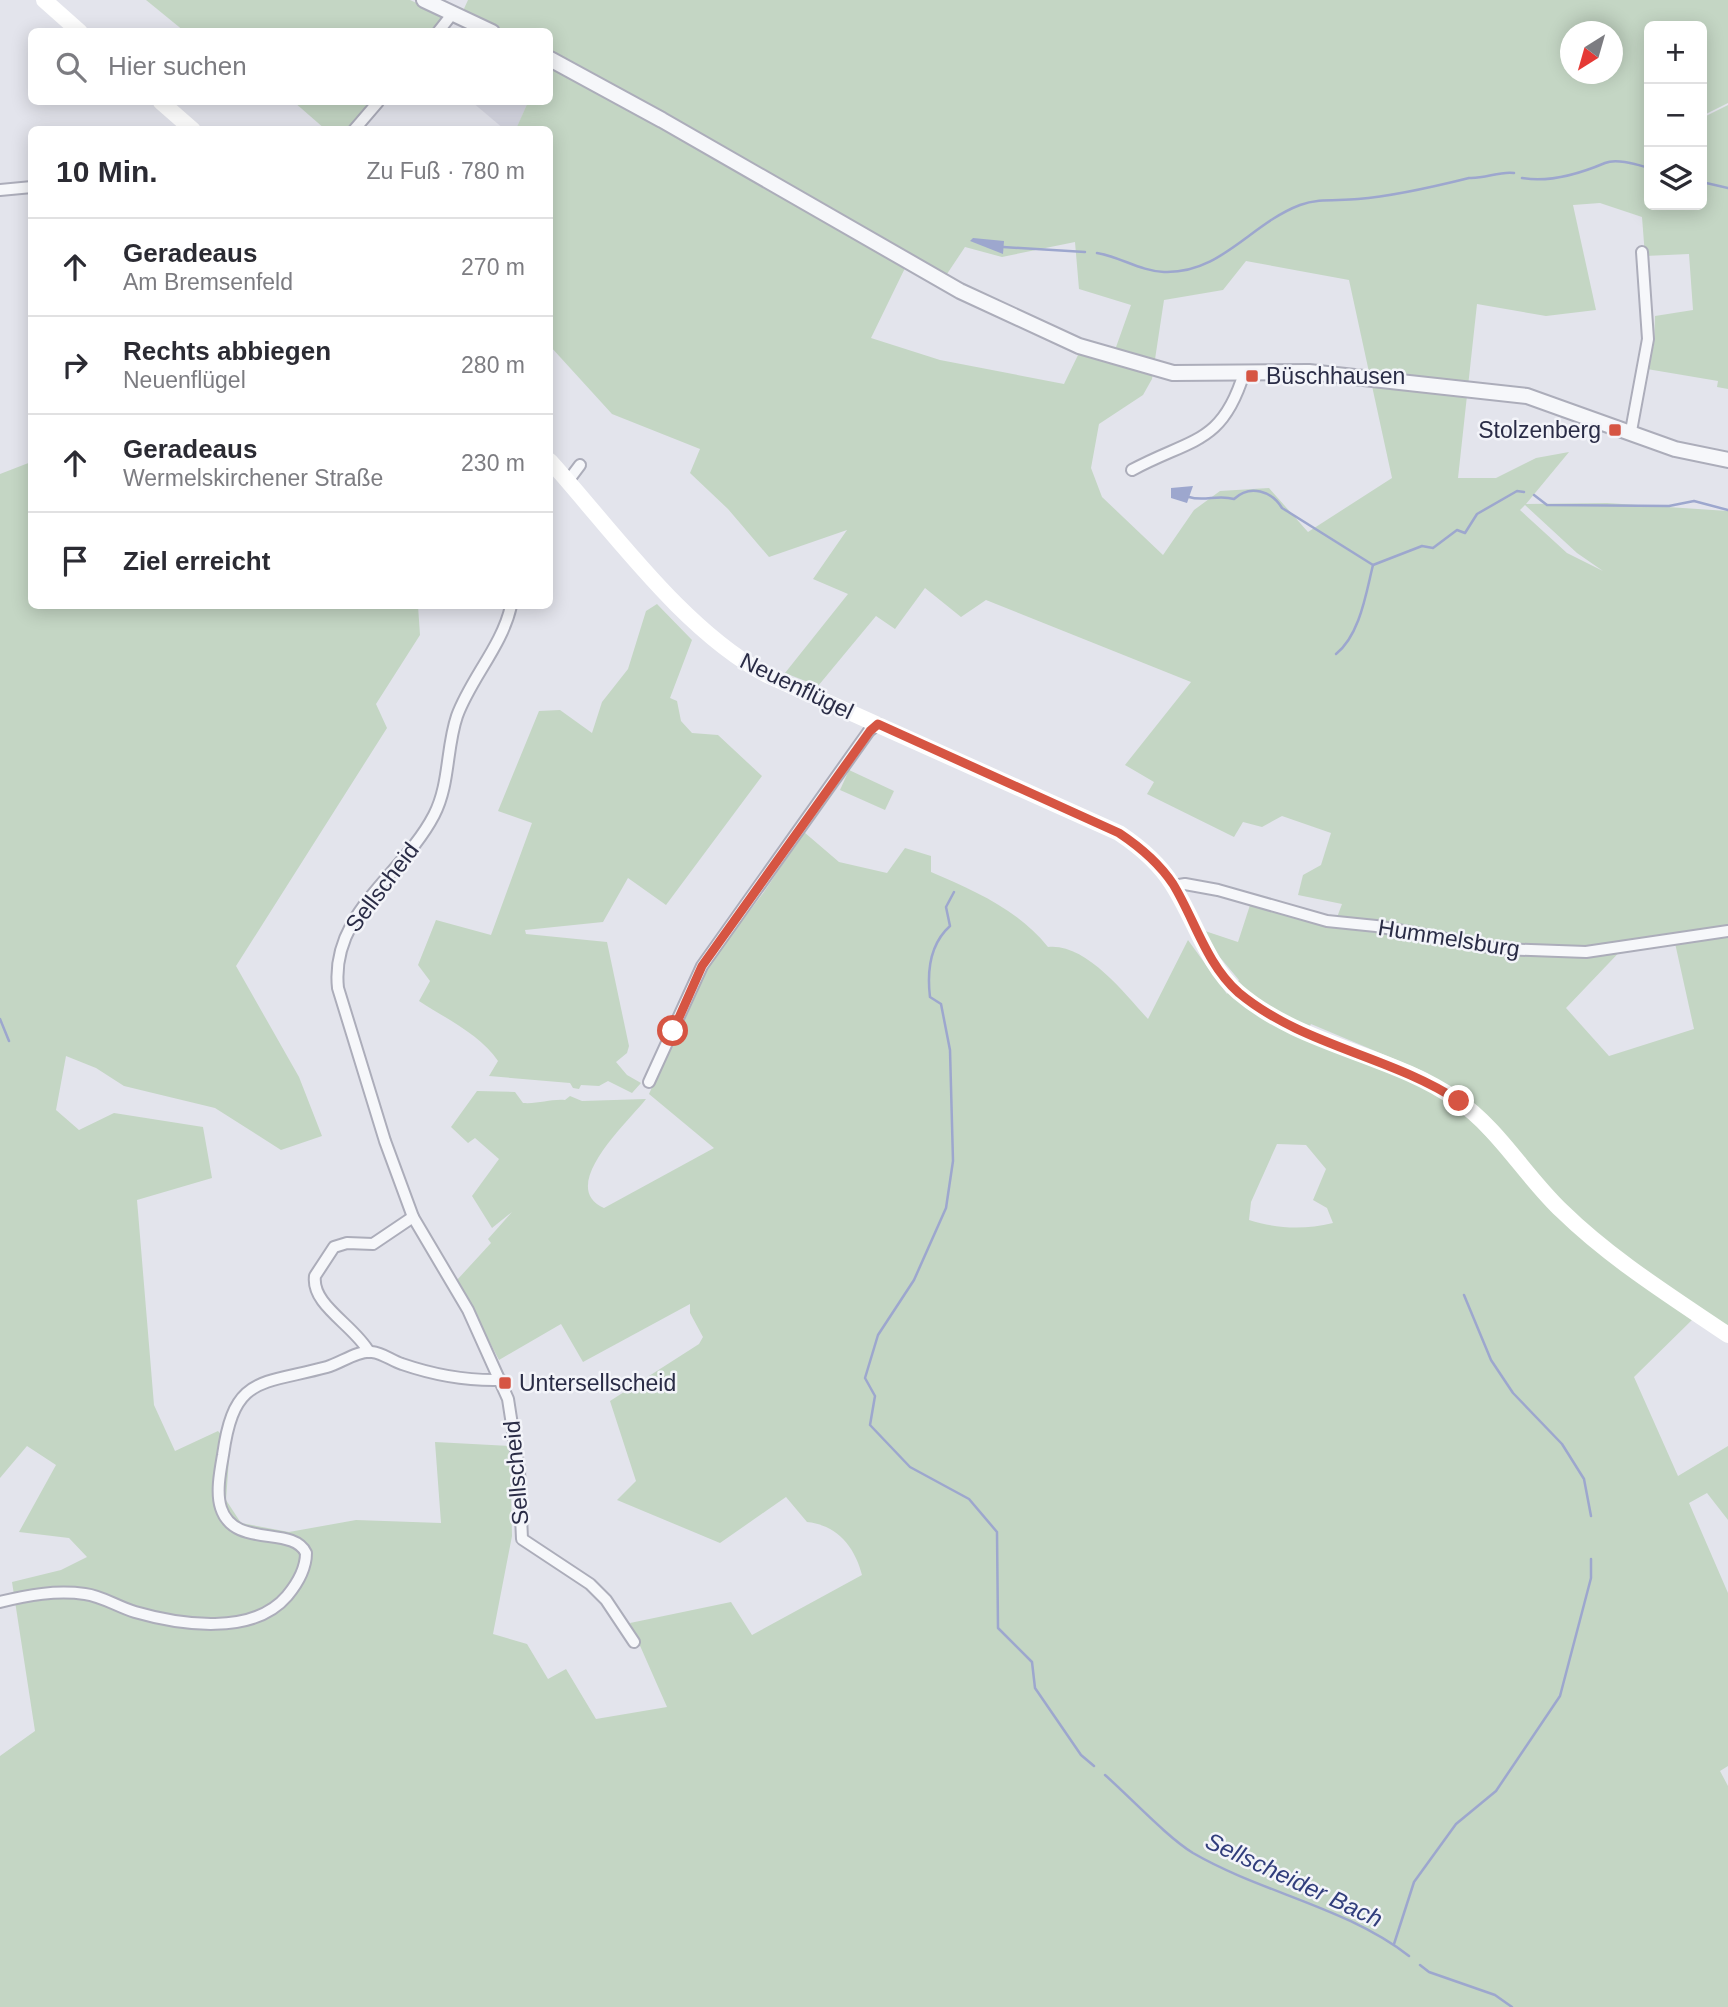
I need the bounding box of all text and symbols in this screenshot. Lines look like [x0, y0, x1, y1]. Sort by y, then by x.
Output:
north arrow [1560, 21, 1623, 84]
map controls [1644, 21, 1707, 210]
button: + [1644, 21, 1707, 84]
search box [28, 28, 553, 105]
icon: search [52, 48, 90, 86]
text: Hier suchen [108, 51, 247, 81]
button: − [1644, 84, 1707, 147]
button: layers [1644, 147, 1707, 210]
text: 10 Min. [56, 155, 158, 188]
text: Zu Fuß · 780 m [367, 158, 525, 184]
text: Geradeaus [123, 238, 257, 268]
icon: ahead [56, 248, 94, 286]
text: 270 m [461, 254, 525, 280]
text: Am Bremsenfeld [123, 269, 293, 295]
text: Rechts abbiegen [123, 336, 331, 366]
icon: right [56, 346, 94, 384]
text: 280 m [461, 352, 525, 378]
place label: Büschhausen [1266, 363, 1405, 389]
text: Neuenflügel [123, 367, 246, 393]
marker: Büschhausen [1244, 368, 1260, 384]
place label: Stolzenberg [1478, 417, 1601, 443]
marker: Stolzenberg [1607, 422, 1623, 438]
text: Geradeaus [123, 434, 257, 464]
icon: ahead [56, 444, 94, 482]
text: 230 m [461, 450, 525, 476]
text: Wermelskirchener Straße [123, 465, 383, 491]
icon: arrive [56, 542, 94, 580]
text: Ziel erreicht [123, 546, 270, 576]
street label: Neuenflügel [736, 647, 858, 725]
street label: Sellscheid [340, 837, 424, 937]
street label: Hummelsburg [1376, 914, 1522, 962]
route start [657, 1015, 688, 1046]
route end [1443, 1085, 1474, 1116]
place label: Untersellscheid [519, 1370, 676, 1396]
marker: Untersellscheid [497, 1375, 513, 1391]
street label: Sellscheid [498, 1420, 534, 1526]
water label: Sellscheider Bach [1201, 1827, 1387, 1932]

